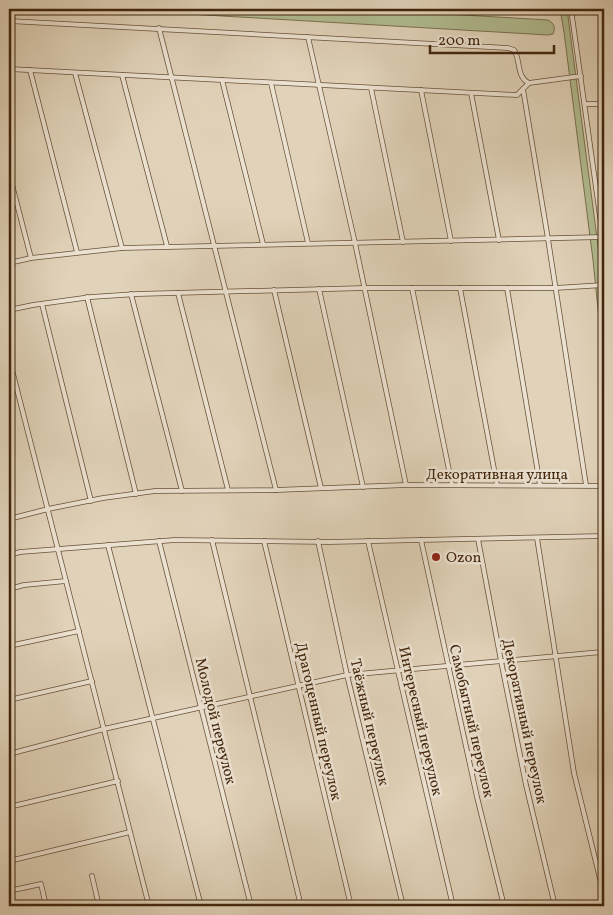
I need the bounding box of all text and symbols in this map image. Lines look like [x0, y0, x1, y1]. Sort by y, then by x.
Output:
scale bar [430, 22, 554, 54]
text: 200 m [438, 31, 481, 52]
street label: Декоративная улица [426, 465, 568, 486]
place label: Ozon [446, 548, 481, 569]
marker: Ozon [430, 551, 442, 563]
street label: Декоративный переулок [496, 637, 551, 806]
street label: Драгоценный переулок [289, 640, 346, 803]
street label: Самобытный переулок [443, 643, 498, 800]
street label: Интересный переулок [392, 645, 447, 798]
street label: Молодой переулок [189, 656, 240, 787]
street label: Таёжный переулок [344, 657, 393, 788]

